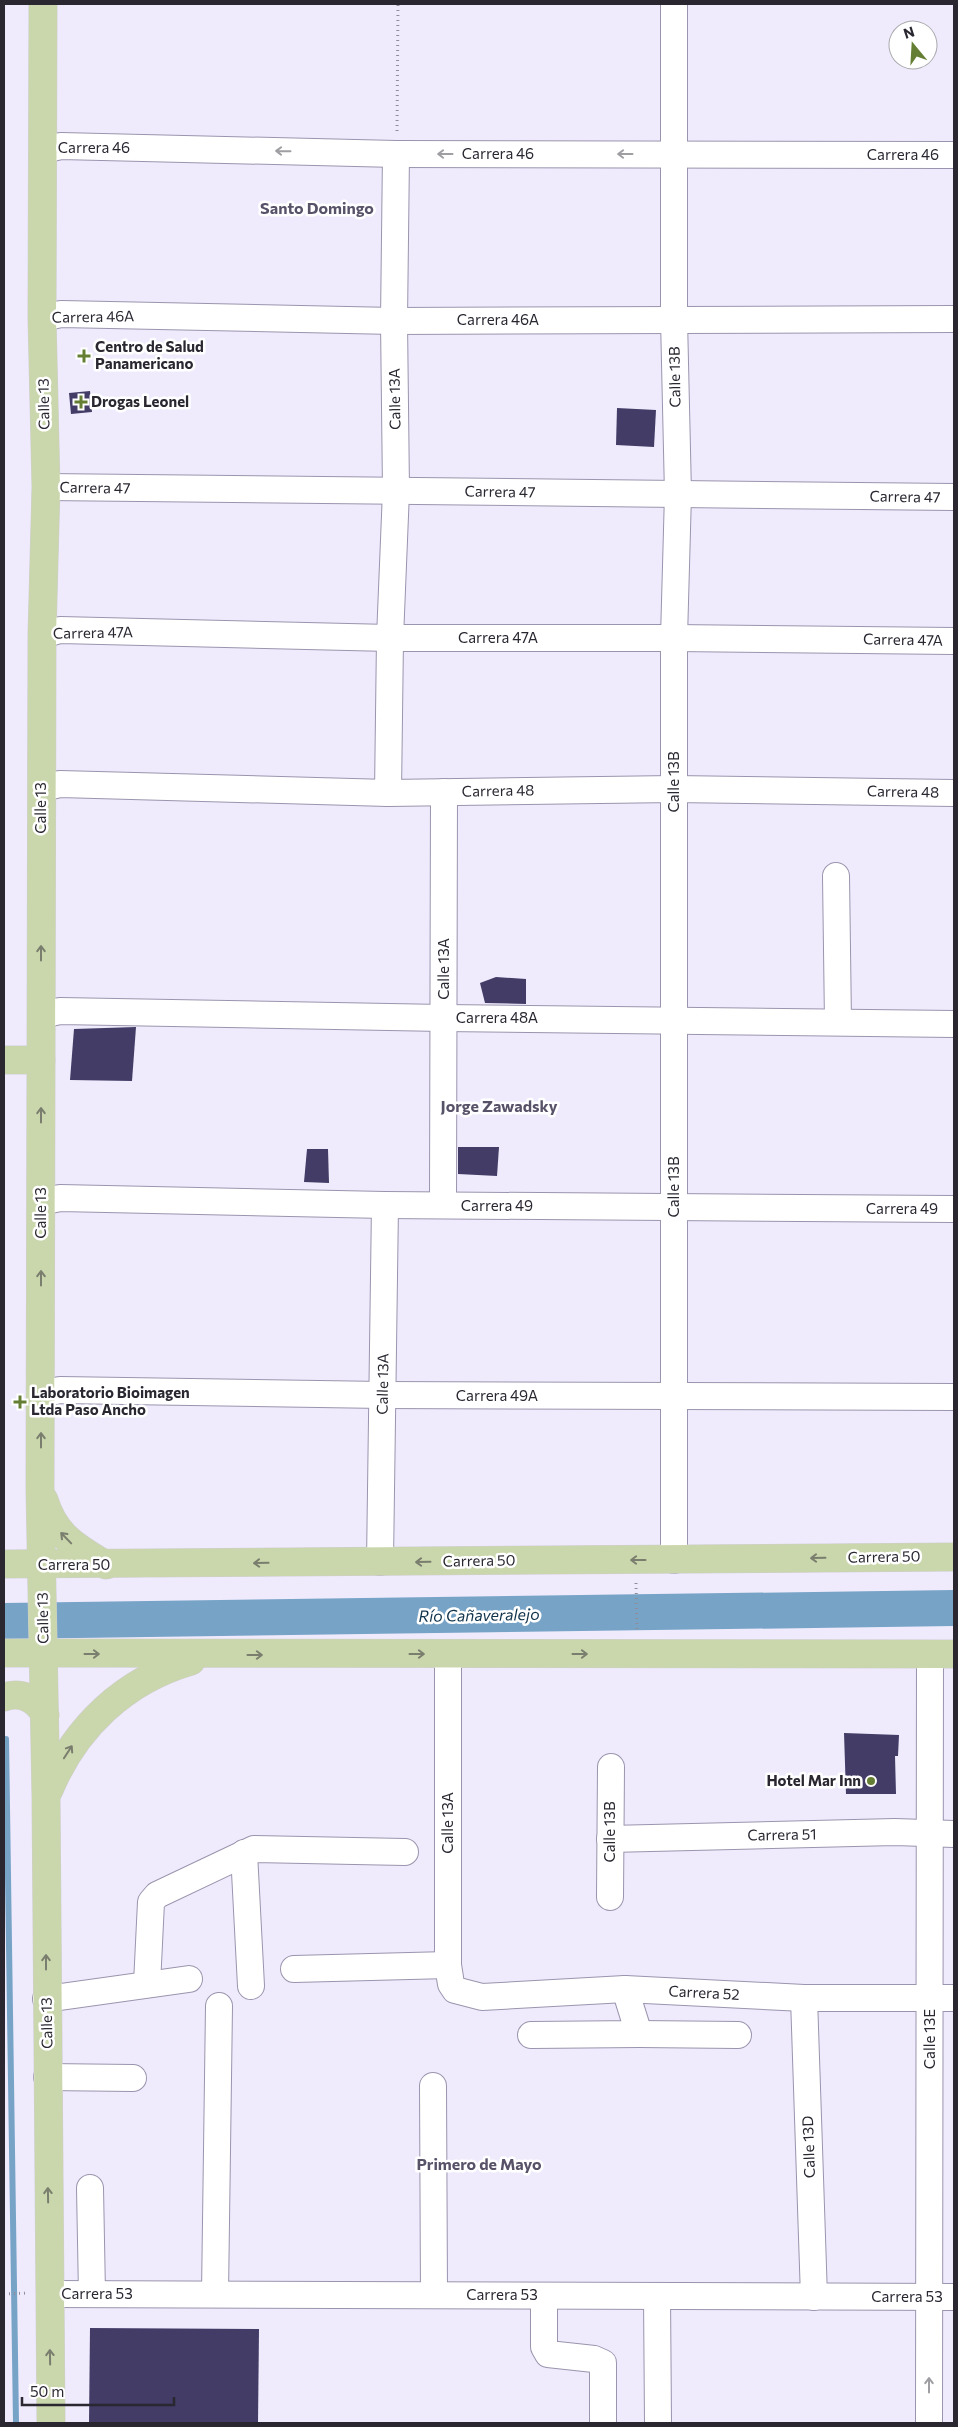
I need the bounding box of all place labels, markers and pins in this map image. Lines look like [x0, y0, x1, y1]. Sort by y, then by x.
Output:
place label: Centro de Salud Panamericano [95, 337, 204, 372]
marker: Centro de Salud Panamericano [77, 349, 91, 363]
place label: Drogas Leonel [91, 392, 189, 410]
marker: Drogas Leonel [75, 396, 87, 408]
place label: Laboratorio Bioimagen Ltda Paso Ancho [31, 1383, 190, 1418]
marker: Laboratorio Bioimagen Ltda Paso Ancho [13, 1395, 27, 1409]
place label: Hotel Mar Inn [766, 1771, 861, 1789]
marker: Hotel Mar Inn [865, 1775, 877, 1787]

